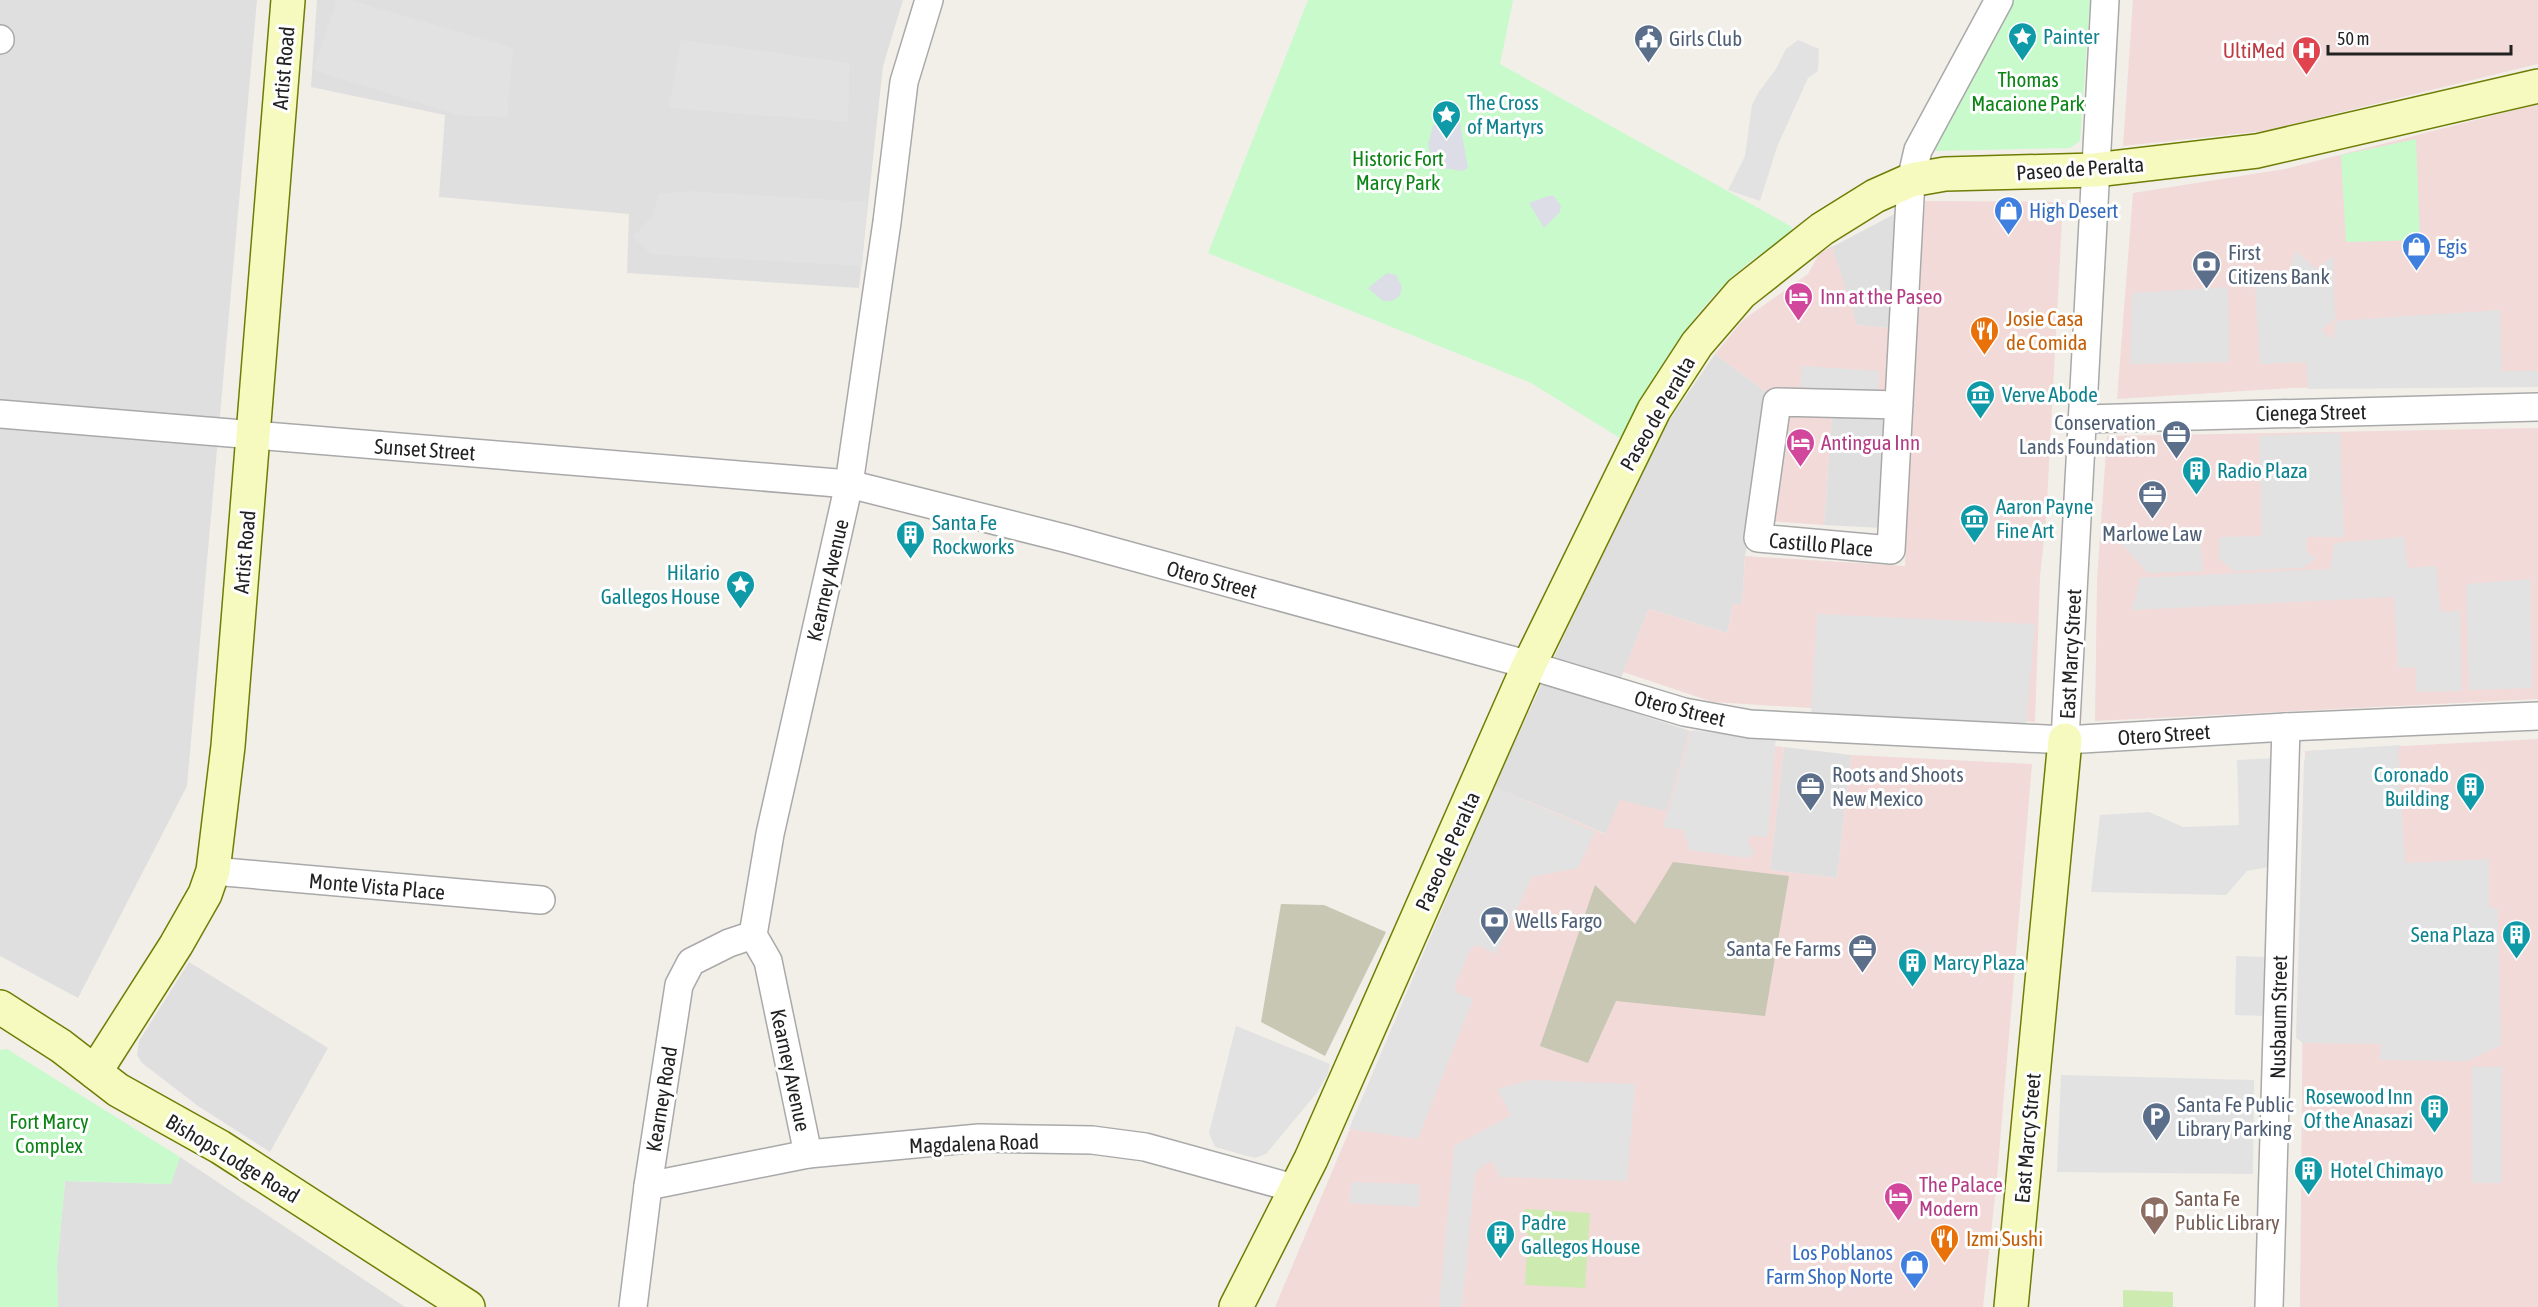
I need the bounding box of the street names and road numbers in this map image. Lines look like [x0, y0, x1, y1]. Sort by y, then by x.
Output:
street label: Artist Road [267, 25, 299, 111]
street label: Paseo de Peralta [2015, 152, 2145, 184]
street label: Paseo de Peralta [1615, 352, 1699, 474]
street label: Cienega Street [2255, 399, 2367, 425]
street label: Sunset Street [374, 434, 476, 464]
street label: Artist Road [228, 509, 260, 595]
street label: Kearney Avenue [801, 517, 853, 643]
street label: Castillo Place [1768, 528, 1874, 560]
street label: Otero Street [1164, 555, 1260, 603]
street label: East Marcy Street [2055, 588, 2085, 720]
street label: Otero Street [1632, 685, 1728, 731]
street label: Otero Street [2117, 719, 2211, 749]
street label: Paseo de Peralta [1410, 788, 1484, 914]
street label: Monte Vista Place [308, 868, 446, 904]
street label: Nusbaum Street [2265, 955, 2291, 1079]
street label: Kearney Avenue [766, 1007, 816, 1133]
street label: Kearney Road [641, 1045, 681, 1153]
street label: East Marcy Street [2009, 1072, 2045, 1204]
street label: Bishops Lodge Road [162, 1109, 304, 1207]
street label: Magdalena Road [909, 1129, 1039, 1157]

